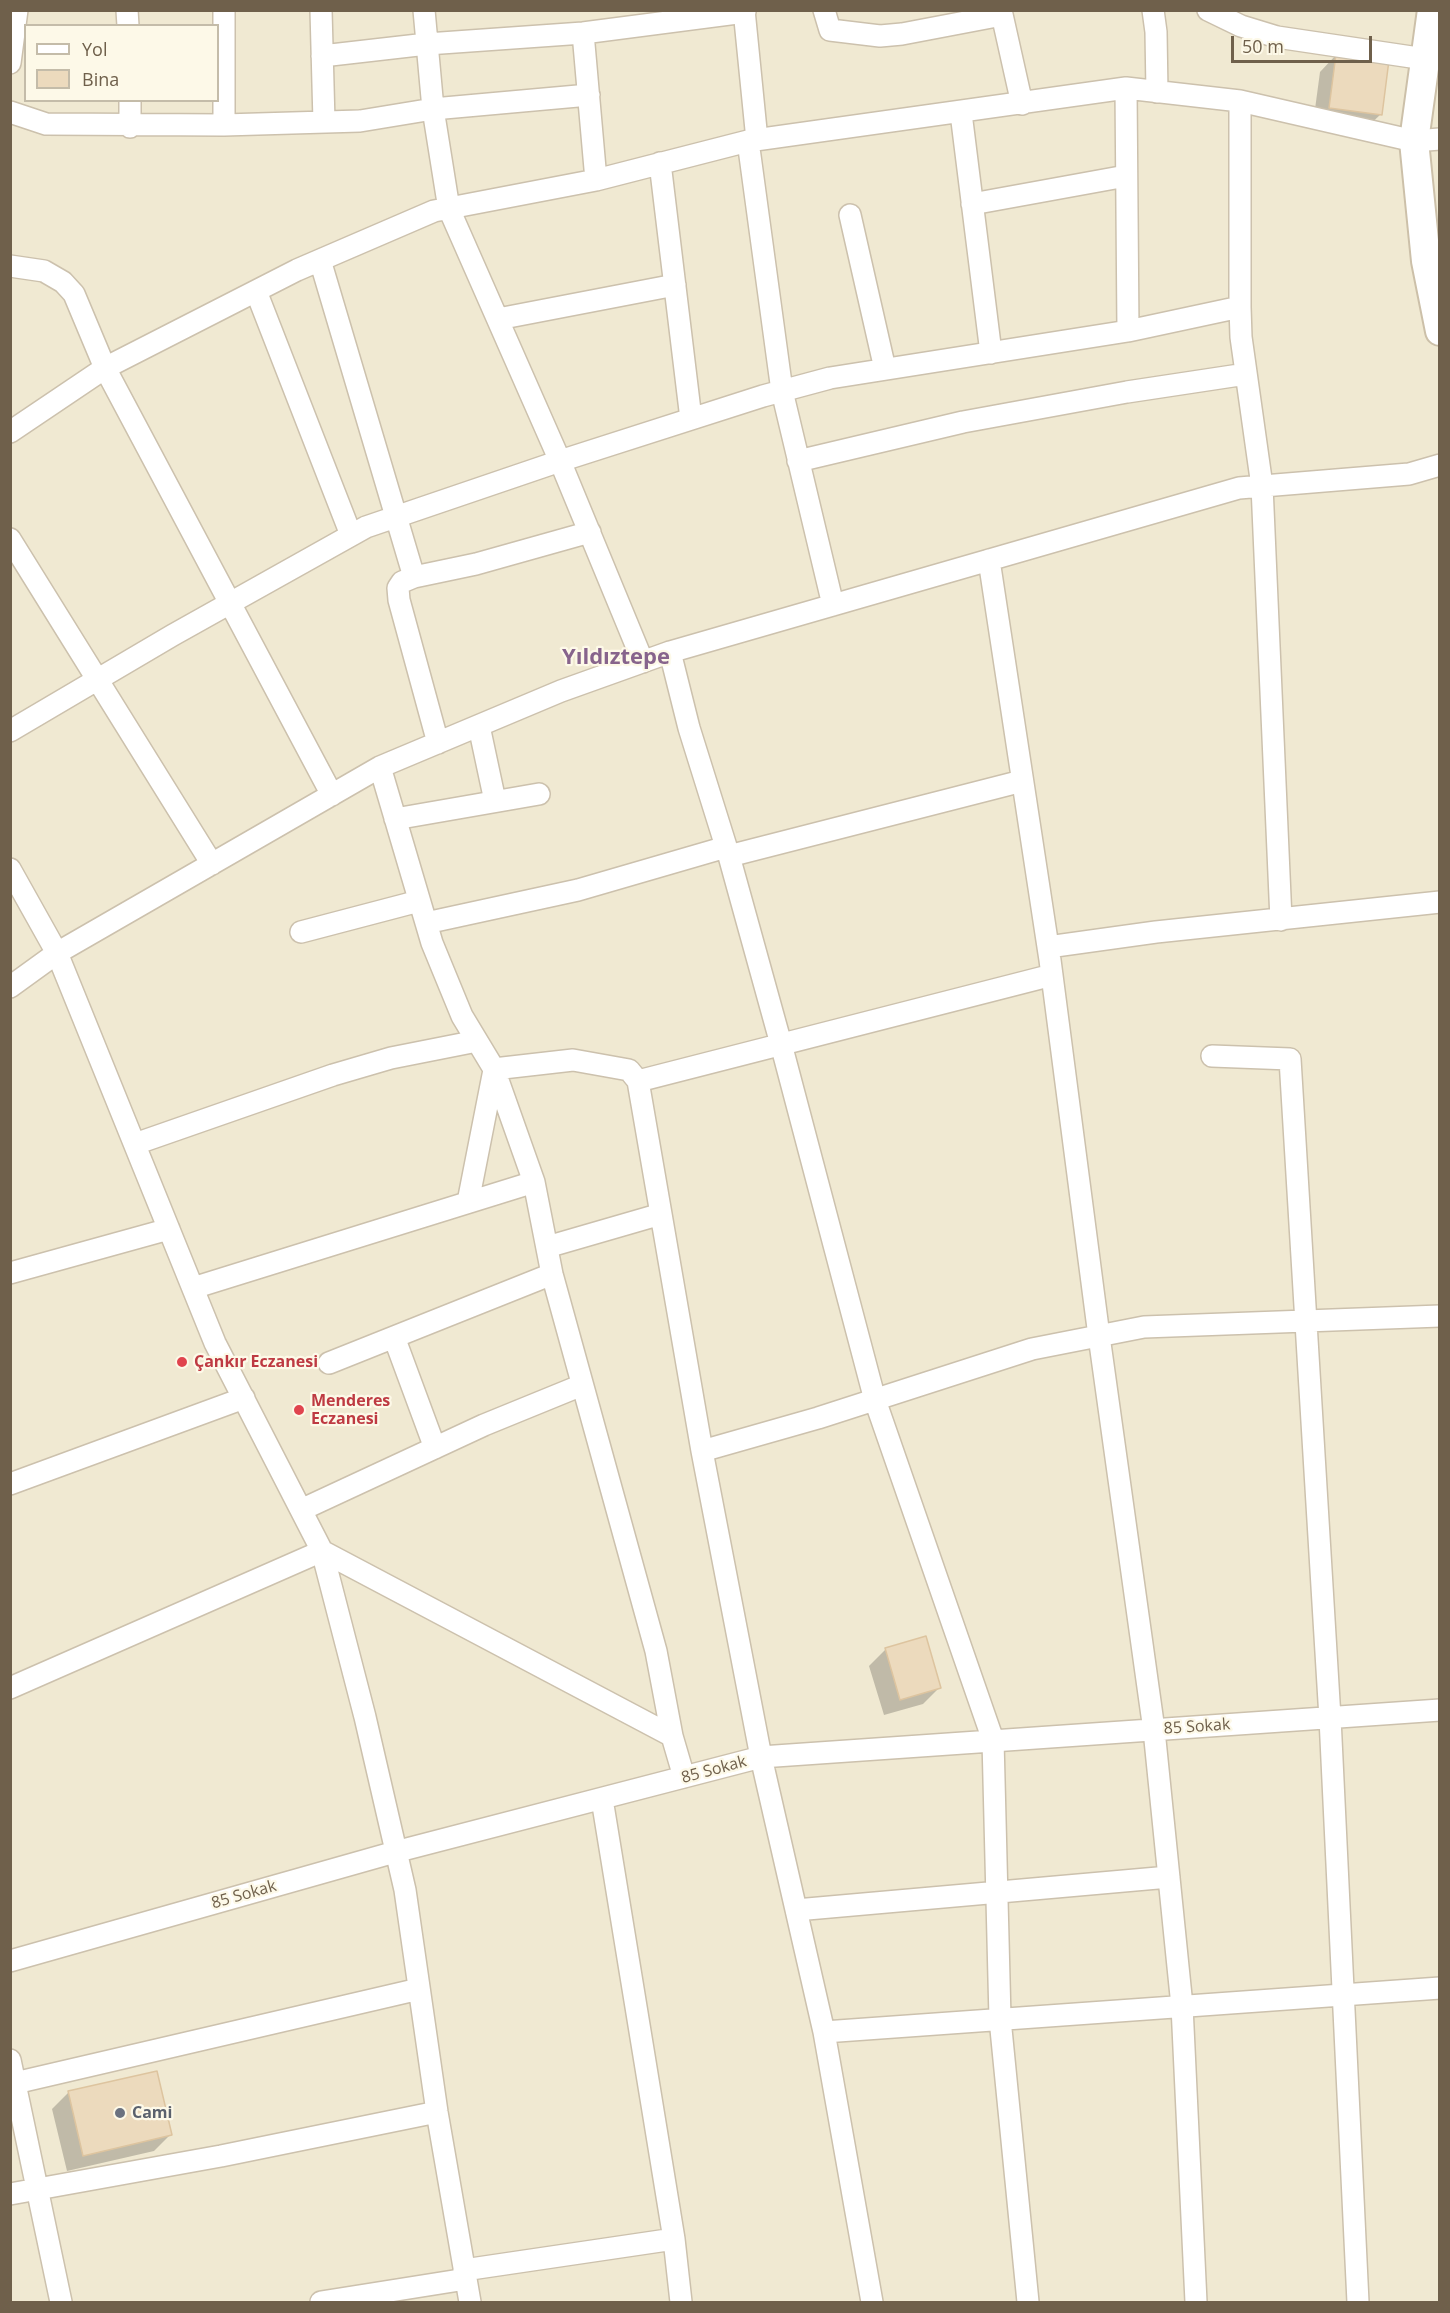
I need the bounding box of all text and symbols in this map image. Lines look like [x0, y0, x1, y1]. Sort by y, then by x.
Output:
legend [24, 24, 219, 102]
scale bar [1234, 24, 1375, 62]
text: 50 m [1242, 34, 1284, 58]
text: Yol [82, 37, 107, 61]
text: Bina [82, 67, 119, 91]
district label: Yıldıztepe [562, 645, 670, 671]
place label: Çankır Eczanesi [194, 1352, 318, 1372]
marker: Çankır Eczanesi [175, 1355, 189, 1369]
place label: Menderes Eczanesi [311, 1391, 390, 1429]
marker: Menderes Eczanesi [292, 1403, 306, 1417]
street label: 85 Sokak [1163, 1715, 1231, 1739]
street label: 85 Sokak [679, 1752, 749, 1788]
street label: 85 Sokak [209, 1877, 279, 1913]
place label: Cami [132, 2103, 172, 2123]
marker: Cami [113, 2106, 127, 2120]

